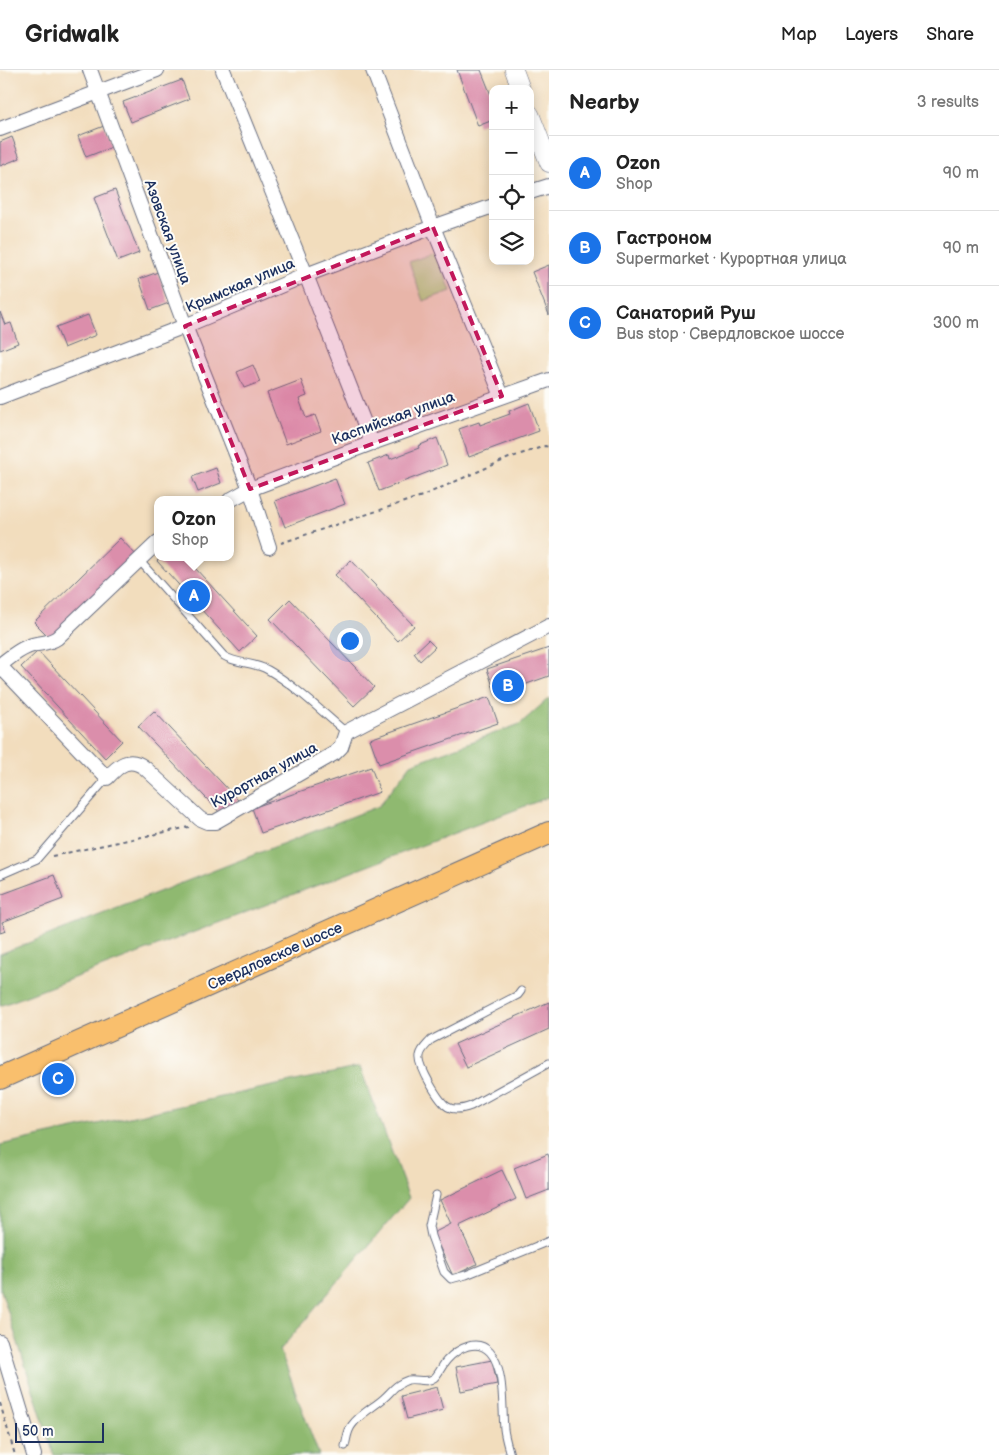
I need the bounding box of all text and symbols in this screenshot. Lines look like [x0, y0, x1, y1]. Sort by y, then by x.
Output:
text: Gridwalk [25, 20, 119, 49]
text: Map [781, 24, 817, 45]
text: Layers [845, 24, 898, 45]
text: Share [926, 24, 974, 45]
map controls [489, 85, 534, 265]
button: + [489, 85, 534, 130]
text: Nearby [569, 90, 639, 115]
text: 3 results [917, 93, 979, 112]
button: − [489, 130, 534, 175]
text: Ozon [616, 152, 660, 175]
text: A [580, 164, 590, 183]
text: 90 m [943, 164, 979, 183]
button: locate [489, 175, 534, 220]
text: Shop [616, 175, 653, 194]
street label: Азовская улица [139, 176, 195, 287]
button: layers [489, 220, 534, 265]
text: Гастроном [616, 227, 712, 250]
text: B [579, 239, 591, 258]
text: 90 m [943, 239, 979, 258]
text: Supermarket · Курортная улица [616, 250, 847, 269]
street label: Крымская улица [183, 254, 298, 317]
text: Санаторий Руш [616, 302, 756, 325]
text: C [579, 314, 591, 333]
text: 300 m [933, 314, 979, 333]
text: Bus stop · Свердловское шоссе [616, 325, 844, 344]
street label: Каспийская улица [329, 387, 457, 450]
popup [154, 496, 234, 561]
text: Ozon [172, 508, 216, 531]
text: Shop [172, 531, 209, 550]
pin: A [178, 577, 210, 615]
your location [337, 628, 363, 654]
pin: B [492, 667, 524, 705]
street label: Курортная улица [207, 738, 321, 813]
street label: Свердловское шоссе [205, 918, 346, 995]
pin: C [42, 1060, 74, 1098]
scale bar [15, 1420, 104, 1443]
text: 50 m [22, 1423, 54, 1440]

